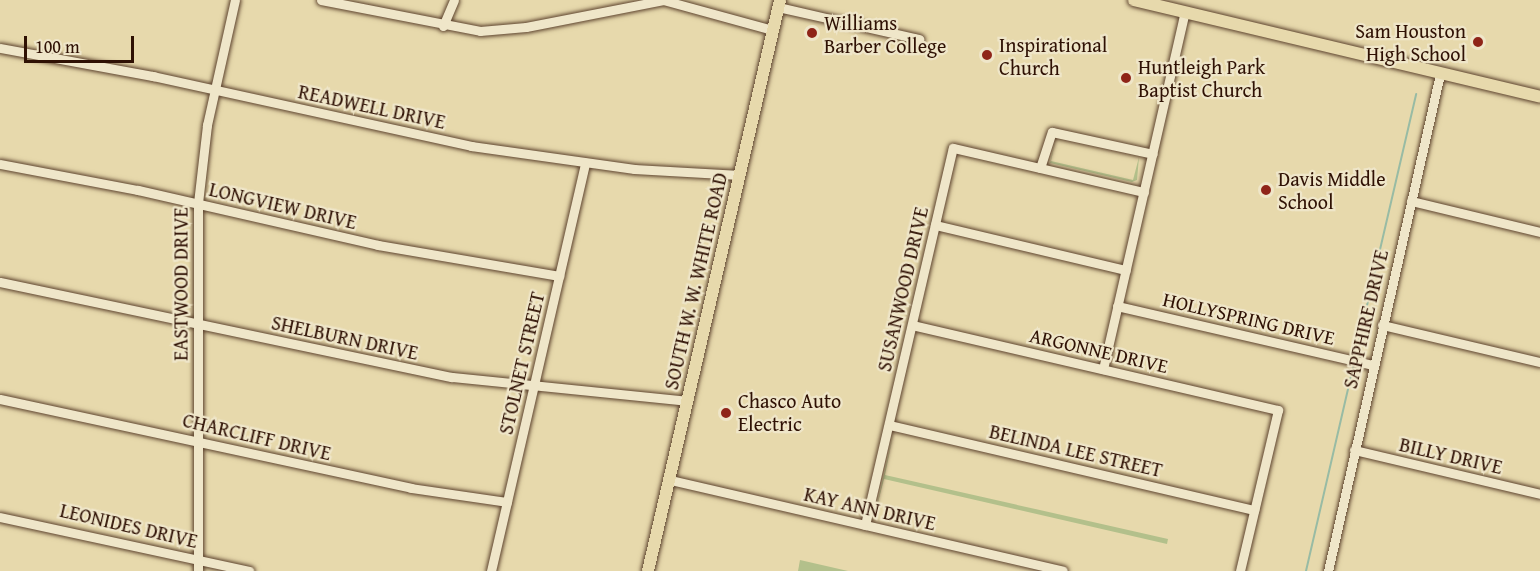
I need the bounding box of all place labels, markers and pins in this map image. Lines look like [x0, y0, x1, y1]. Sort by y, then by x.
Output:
place label: Williams Barber College [824, 10, 946, 57]
place label: Sam Houston High School [1355, 19, 1466, 66]
marker: Williams Barber College [805, 26, 819, 40]
place label: Inspirational Church [999, 32, 1107, 79]
marker: Sam Houston High School [1471, 35, 1485, 49]
marker: Inspirational Church [980, 48, 994, 62]
place label: Huntleigh Park Baptist Church [1138, 54, 1265, 101]
marker: Huntleigh Park Baptist Church [1119, 71, 1133, 85]
place label: Davis Middle School [1278, 166, 1386, 213]
marker: Davis Middle School [1259, 183, 1273, 197]
place label: Chasco Auto Electric [738, 389, 841, 436]
marker: Chasco Auto Electric [719, 406, 733, 420]

